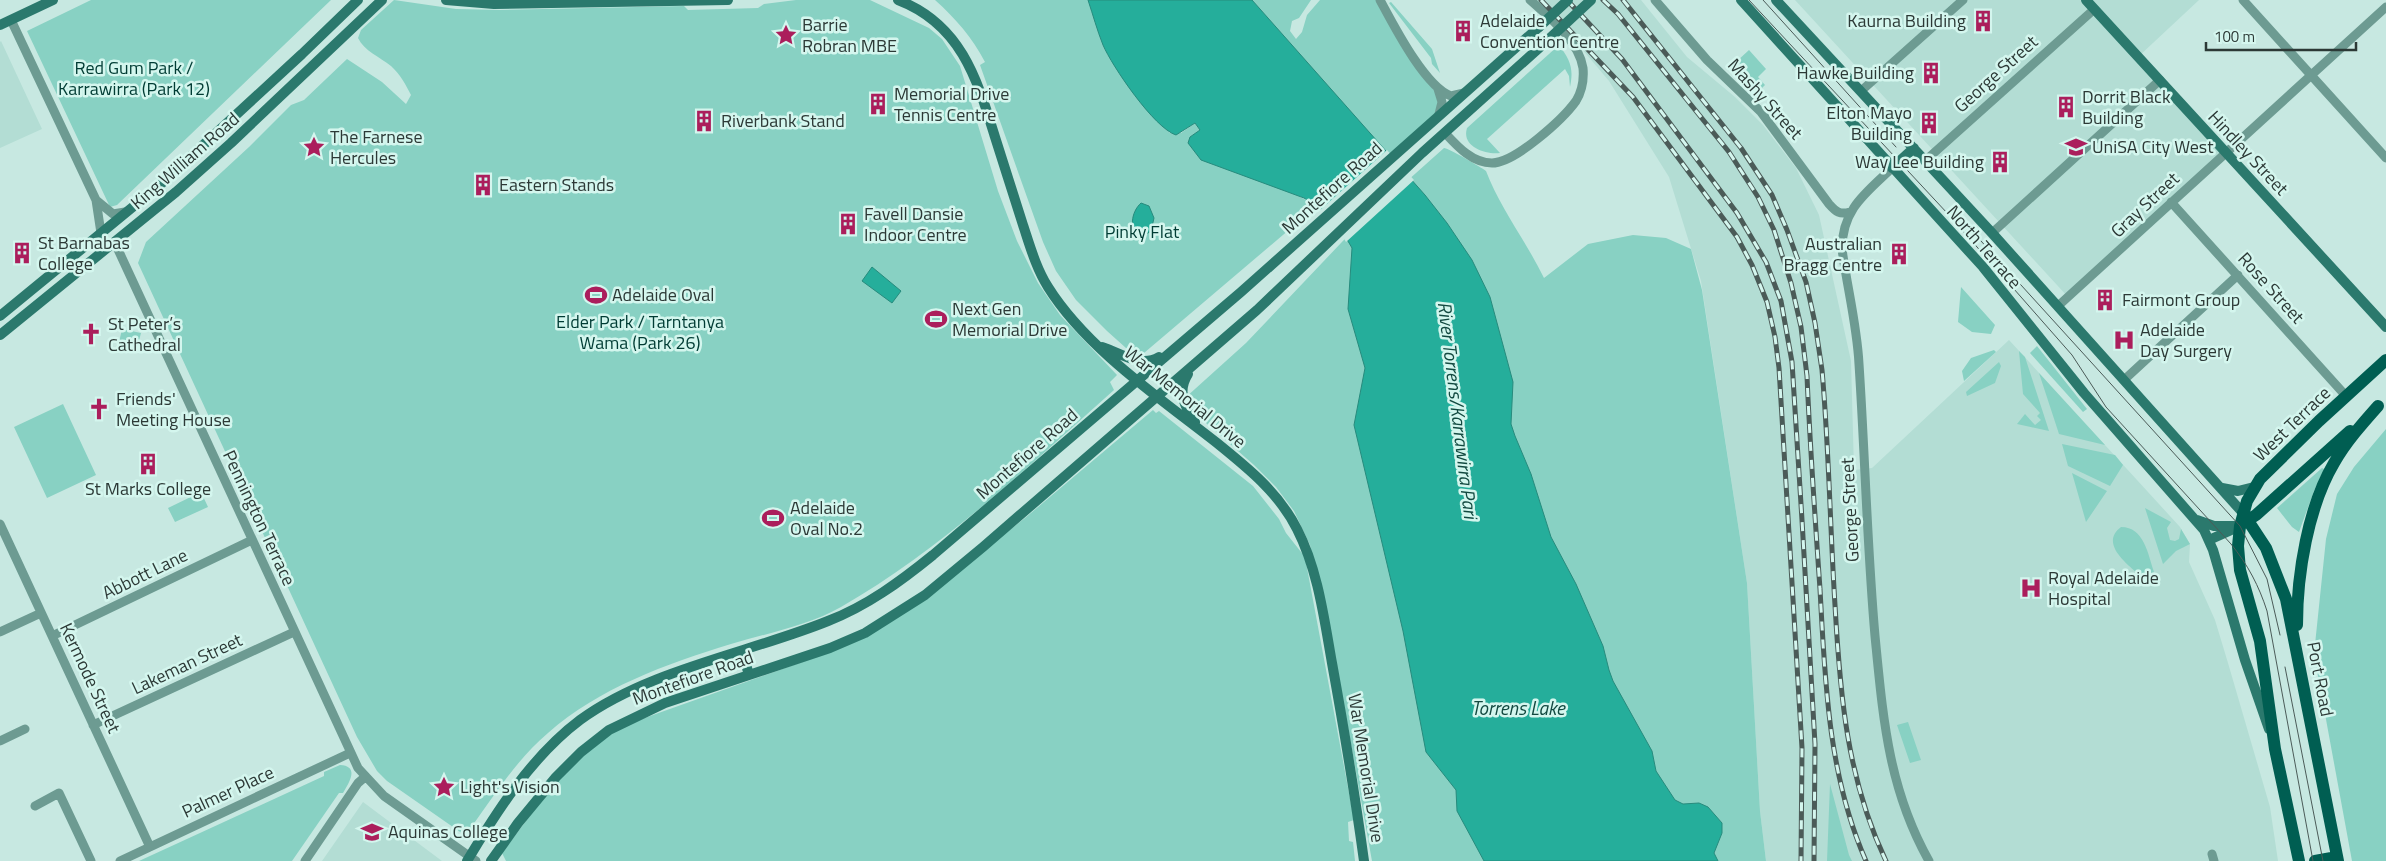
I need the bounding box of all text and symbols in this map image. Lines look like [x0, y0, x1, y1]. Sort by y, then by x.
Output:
place label: Adelaide Convention Centre [1480, 7, 1619, 55]
place label: Kaurna Building [1847, 7, 1966, 34]
building icon: Kaurna Building [1970, 8, 1996, 34]
place label: Barrie Robran MBE [802, 11, 897, 59]
building icon: Adelaide Convention Centre [1450, 18, 1476, 44]
scale bar [2206, 20, 2356, 52]
place icon: Barrie Robran MBE [773, 22, 799, 48]
text: 100 m [2214, 25, 2255, 48]
street label: George Street [1948, 28, 2044, 119]
street label: Mashy Street [1722, 52, 1810, 146]
park label: Red Gum Park / Karrawirra (Park 12) [58, 54, 210, 102]
place label: Hawke Building [1797, 59, 1914, 86]
building icon: Hawke Building [1918, 60, 1944, 86]
place label: Memorial Drive Tennis Centre [894, 80, 1009, 128]
place label: Dorrit Black Building [2082, 83, 2171, 131]
building icon: Memorial Drive Tennis Centre [865, 91, 891, 117]
building icon: Dorrit Black Building [2053, 94, 2079, 120]
place label: Elton Mayo Building [1826, 99, 1912, 147]
street label: Hindley Street [2202, 104, 2295, 202]
street label: King William Road [124, 106, 245, 215]
place label: Riverbank Stand [721, 107, 845, 134]
building icon: Riverbank Stand [691, 108, 717, 134]
building icon: Elton Mayo Building [1916, 110, 1942, 136]
place label: The Farnese Hercules [330, 123, 423, 171]
place label: UniSA City West [2092, 133, 2214, 160]
place icon: The Farnese Hercules [301, 134, 327, 160]
school or university icon: UniSA City West [2063, 134, 2089, 160]
street label: Montefiore Road [1275, 135, 1388, 240]
place label: Way Lee Building [1855, 148, 1984, 175]
building icon: Way Lee Building [1987, 149, 2013, 175]
street label: Gray Street [2104, 165, 2186, 244]
place label: Eastern Stands [499, 171, 614, 198]
building icon: Eastern Stands [470, 172, 496, 198]
street label: North Terrace [1940, 199, 2028, 294]
place label: Favell Dansie Indoor Centre [864, 200, 967, 248]
building icon: Favell Dansie Indoor Centre [835, 211, 861, 237]
park label: Pinky Flat [1105, 218, 1180, 245]
place label: St Barnabas College [38, 229, 130, 277]
place label: Australian Bragg Centre [1783, 230, 1882, 278]
building icon: St Barnabas College [9, 240, 35, 266]
building icon: Australian Bragg Centre [1886, 241, 1912, 267]
street label: Rose Street [2232, 246, 2311, 330]
place label: Adelaide Oval [612, 281, 715, 308]
sports icon: Adelaide Oval [583, 282, 609, 308]
place label: Fairmont Group [2122, 286, 2240, 313]
building icon: Fairmont Group [2092, 287, 2118, 313]
place label: Next Gen Memorial Drive [952, 295, 1067, 343]
water label: River Torrens/Karrawirra Pari [1431, 300, 1486, 522]
sports icon: Next Gen Memorial Drive [923, 306, 949, 332]
park label: Elder Park / Tarntanya Wama (Park 26) [556, 308, 724, 356]
place label: St Peter’s Cathedral [108, 310, 181, 358]
place label: Adelaide Day Surgery [2140, 316, 2232, 364]
church icon: St Peter’s Cathedral [78, 321, 104, 347]
hospital icon: Adelaide Day Surgery [2111, 327, 2137, 353]
street label: War Memorial Drive [1118, 339, 1252, 454]
street label: West Terrace [2247, 380, 2336, 468]
place label: Friends' Meeting House [116, 385, 231, 433]
church icon: Friends' Meeting House [86, 396, 112, 422]
street label: Montefiore Road [970, 402, 1083, 505]
street label: Pennington Terrace [216, 446, 303, 590]
building icon: St Marks College [135, 451, 161, 477]
street label: George Street [1833, 456, 1866, 563]
place label: St Marks College [85, 475, 211, 502]
place label: Adelaide Oval No.2 [790, 494, 863, 542]
sports icon: Adelaide Oval No.2 [760, 505, 786, 531]
street label: Abbott Lane [97, 541, 192, 606]
place label: Royal Adelaide Hospital [2048, 564, 2159, 612]
hospital icon: Royal Adelaide Hospital [2018, 575, 2044, 601]
street label: Kermode Street [53, 618, 128, 738]
street label: Lakeman Street [127, 626, 247, 701]
street label: Port Road [2300, 639, 2341, 719]
street label: Montefiore Road [629, 643, 757, 712]
street label: War Memorial Drive [1341, 692, 1392, 844]
water label: Torrens Lake [1471, 693, 1566, 722]
street label: Palmer Place [177, 758, 278, 825]
place label: Light's Vision [460, 773, 560, 800]
place icon: Light's Vision [431, 774, 457, 800]
place label: Aquinas College [388, 818, 507, 845]
school or university icon: Aquinas College [359, 819, 385, 845]

